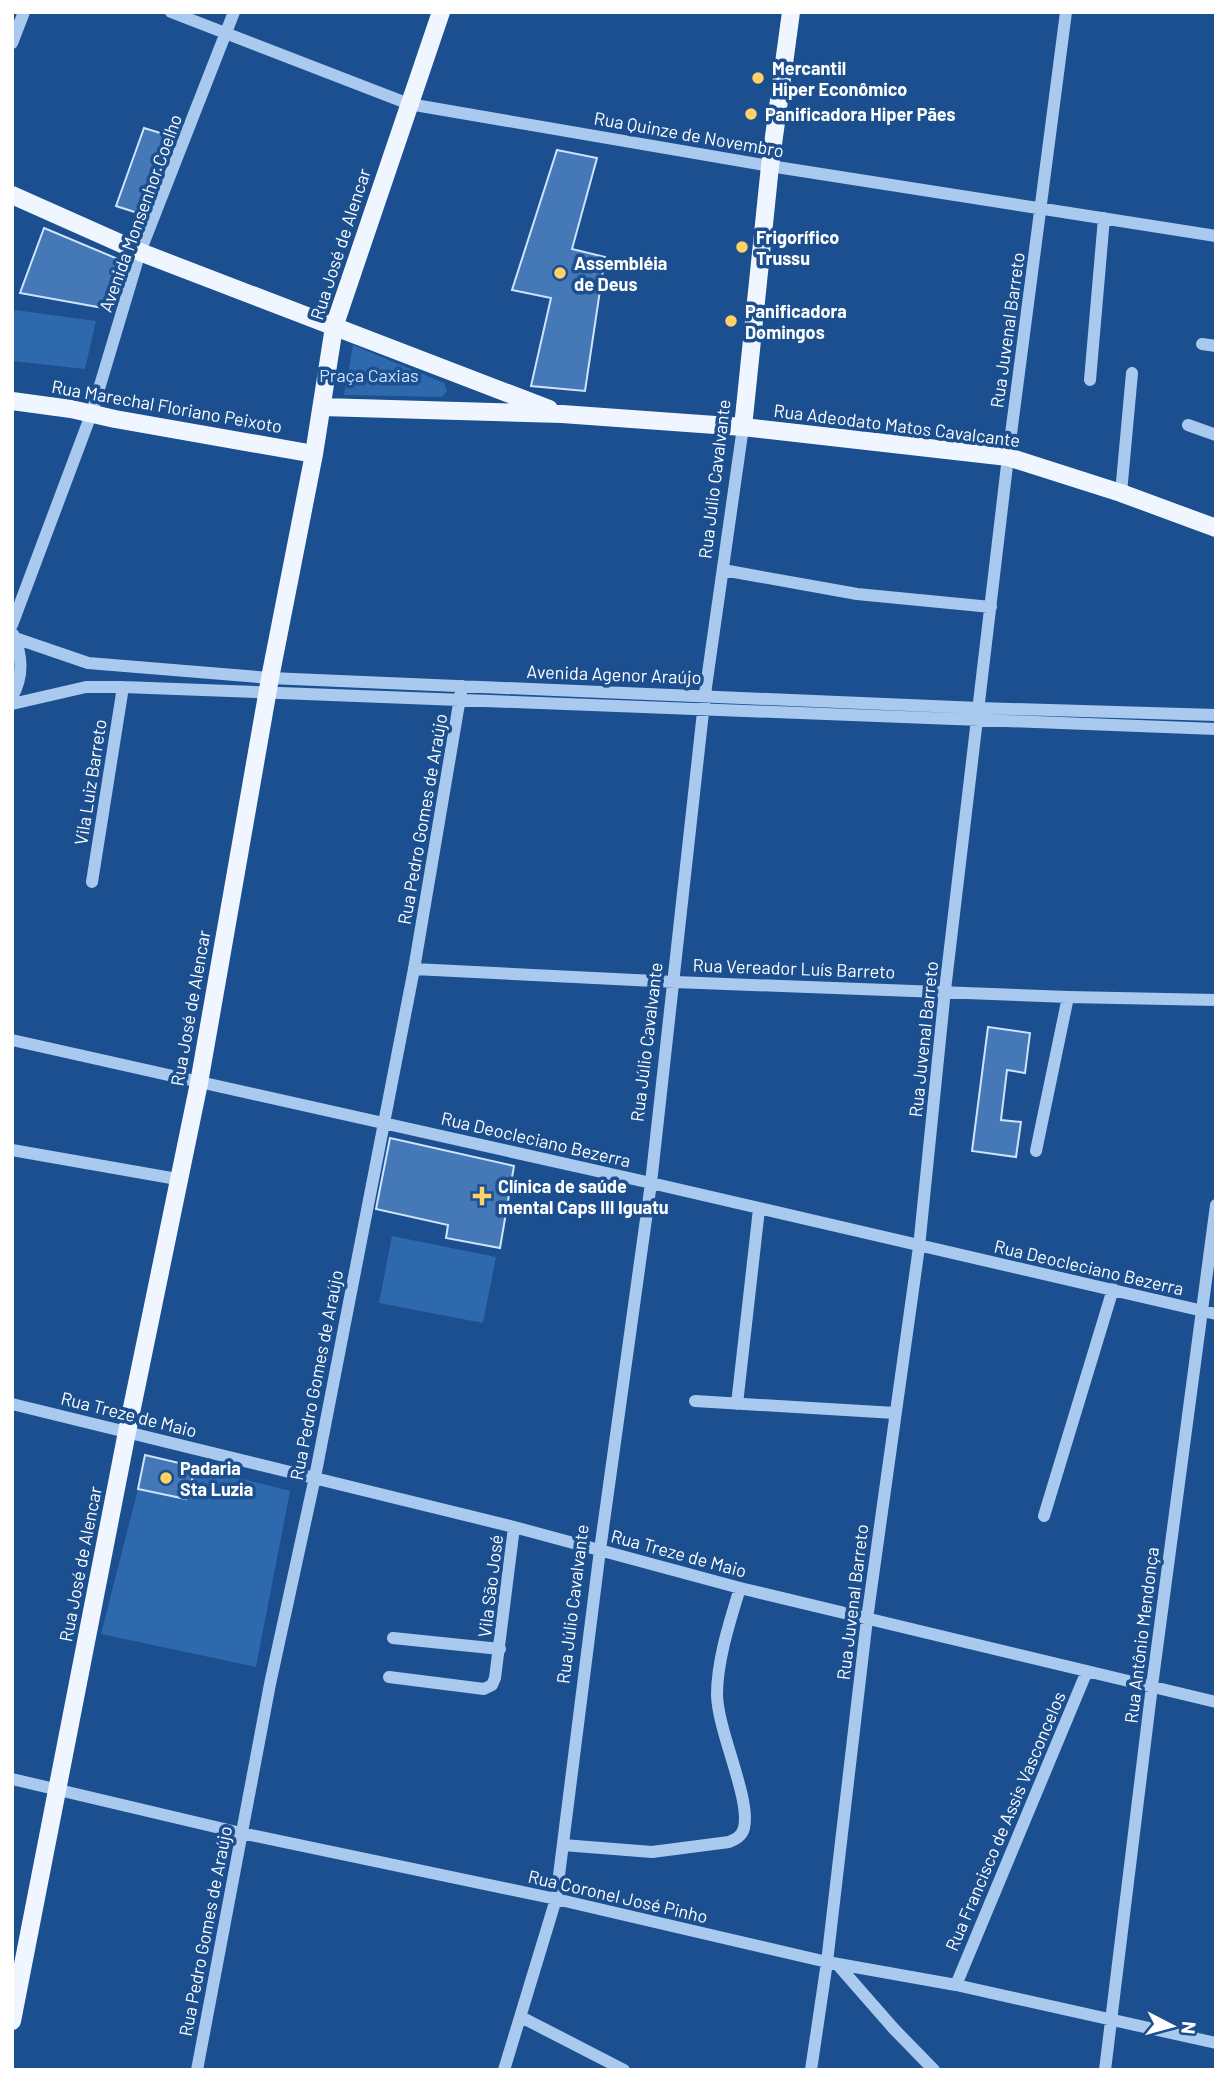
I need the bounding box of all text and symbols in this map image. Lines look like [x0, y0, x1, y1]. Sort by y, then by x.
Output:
place label: Mercantil Hiper Econômico [772, 57, 907, 100]
marker: Mercantil Hiper Econômico [750, 70, 766, 86]
place label: Panificadora Hiper Pães [765, 103, 956, 125]
street label: Rua Quinze de Novembro [592, 106, 786, 162]
marker: Panificadora Hiper Pães [743, 106, 759, 122]
street label: Avenida Monsenhor Coelho [94, 111, 186, 315]
street label: Rua José de Alencar [305, 165, 375, 322]
place label: Frigorífico Trussu [756, 226, 839, 269]
marker: Frigorífico Trussu [734, 239, 750, 255]
street label: Rua Juvenal Barreto [985, 251, 1029, 409]
place label: Assembléia de Deus [574, 252, 667, 295]
marker: Assembléia de Deus [552, 265, 568, 281]
place label: Panificadora Domingos [745, 300, 847, 343]
marker: Panificadora Domingos [723, 313, 739, 329]
park label: Praça Caxias [319, 364, 419, 386]
street label: Rua Marechal Floriano Peixoto [50, 375, 284, 437]
street label: Rua Júlio Cavalvante [693, 398, 735, 560]
street label: Rua Adeodato Matos Cavalcante [773, 399, 1021, 451]
street label: Avenida Agenor Araújo [526, 660, 702, 688]
street label: Rua Pedro Gomes de Araújo [393, 712, 451, 926]
street label: Vila Luiz Barreto [69, 717, 111, 847]
street label: Rua José de Alencar [165, 928, 215, 1088]
street label: Rua Vereador Luís Barreto [692, 953, 896, 983]
street label: Rua Juvenal Barreto [904, 960, 942, 1118]
street label: Rua Júlio Cavalvante [625, 961, 667, 1123]
street label: Rua Deocleciano Bezerra [439, 1106, 633, 1172]
place label: Clínica de saúde mental Caps III Iguatu [498, 1175, 669, 1218]
marker: Clínica de saúde mental Caps III Iguatu [472, 1186, 492, 1206]
street label: Rua Deocleciano Bezerra [992, 1234, 1186, 1300]
street label: Rua Pedro Gomes de Araújo [285, 1268, 347, 1482]
street label: Rua Treze de Maio [59, 1386, 199, 1442]
place label: Padaria Sta Luzia [180, 1457, 253, 1500]
marker: Padaria Sta Luzia [158, 1470, 174, 1486]
street label: Rua José de Alencar [54, 1484, 106, 1644]
street label: Rua Júlio Cavalvante [551, 1523, 593, 1685]
street label: Rua Juvenal Barreto [832, 1523, 872, 1681]
street label: Rua Treze de Maio [609, 1524, 749, 1582]
street label: Vila São José [473, 1533, 507, 1639]
street label: Rua Antônio Mendonça [1119, 1546, 1163, 1724]
street label: Rua Francisco de Assis Vasconcelos [940, 1688, 1070, 1954]
street label: Rua Pedro Gomes de Araújo [174, 1824, 236, 2038]
street label: Rua Coronel José Pinho [526, 1865, 710, 1927]
north arrow [1137, 1991, 1207, 2061]
text: N [1177, 2020, 1202, 2035]

